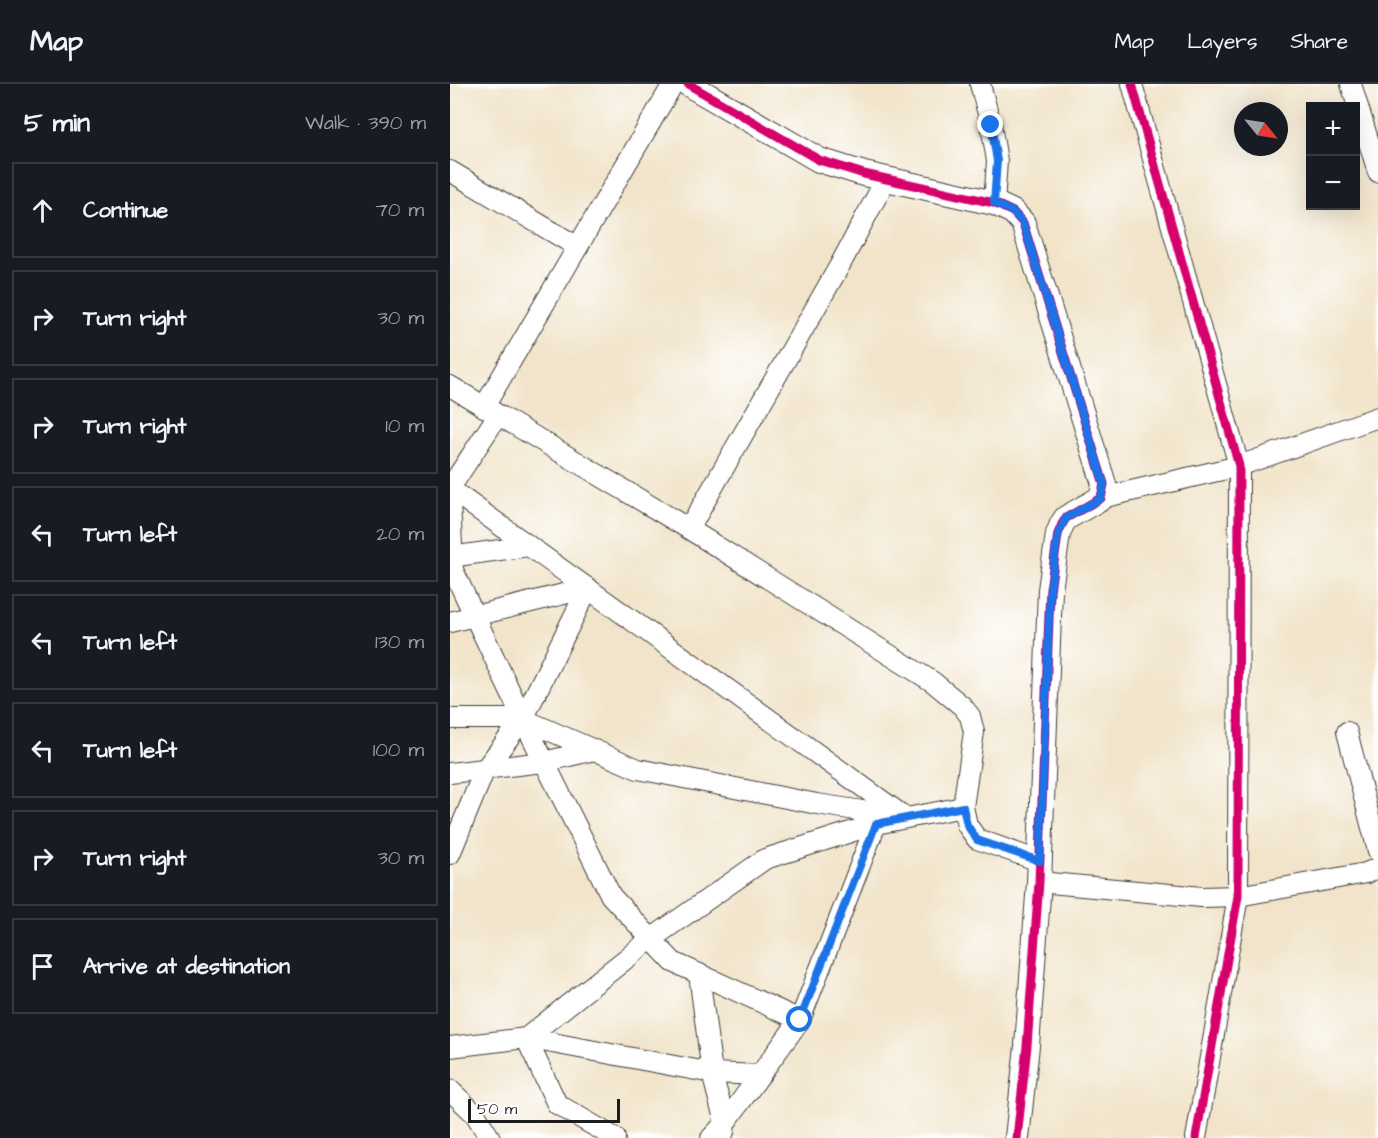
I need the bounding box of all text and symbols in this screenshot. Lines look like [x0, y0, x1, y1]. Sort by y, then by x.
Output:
text: Map [30, 22, 83, 61]
text: Map [1114, 27, 1154, 56]
text: Layers [1187, 27, 1257, 56]
text: Share [1290, 27, 1348, 56]
north arrow [1234, 102, 1288, 156]
map controls [1306, 102, 1360, 210]
button: + [1306, 102, 1360, 156]
text: 5 min [24, 105, 90, 141]
text: Walk · 390 m [305, 109, 426, 137]
route end [977, 111, 1003, 137]
button: − [1306, 156, 1360, 210]
icon: ahead [26, 194, 59, 227]
text: Continue [83, 195, 168, 226]
text: 70 m [376, 196, 424, 224]
icon: right [26, 302, 59, 335]
text: Turn right [83, 303, 186, 334]
text: 30 m [378, 304, 424, 332]
icon: right [26, 410, 59, 443]
text: Turn right [83, 411, 186, 442]
text: 10 m [385, 412, 424, 440]
icon: left [26, 518, 59, 551]
text: Turn left [83, 519, 177, 550]
text: 20 m [376, 520, 424, 548]
icon: left [26, 626, 59, 659]
text: Turn left [83, 627, 177, 658]
text: 130 m [375, 628, 424, 656]
icon: left [26, 734, 59, 767]
text: Turn left [83, 735, 177, 766]
text: 100 m [373, 736, 424, 764]
icon: right [26, 842, 59, 875]
text: Turn right [83, 843, 186, 874]
text: 30 m [378, 844, 424, 872]
icon: arrive [26, 950, 59, 983]
text: Arrive at destination [83, 951, 290, 982]
route start [786, 1006, 812, 1032]
scale bar [468, 1096, 620, 1124]
text: 50 m [477, 1098, 517, 1120]

